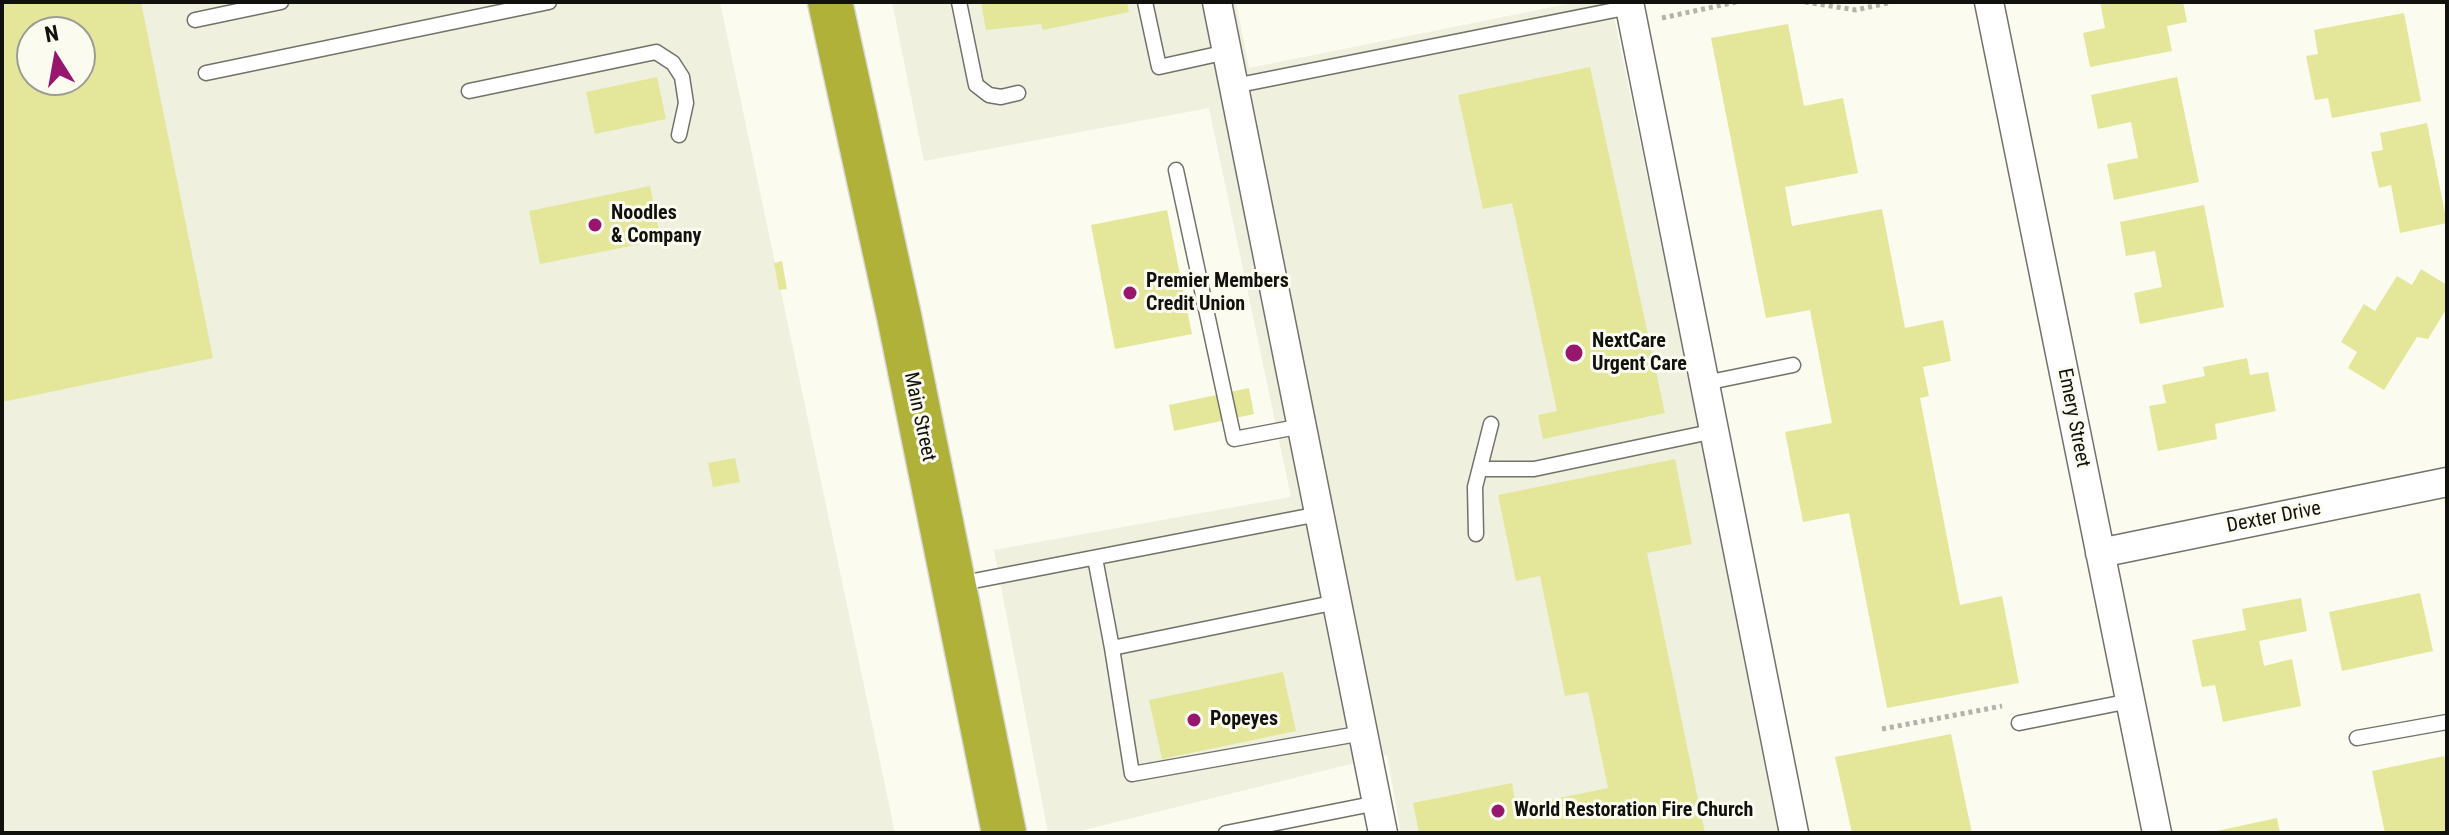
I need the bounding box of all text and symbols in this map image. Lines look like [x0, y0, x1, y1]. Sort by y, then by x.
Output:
north arrow [16, 16, 96, 96]
text: N [43, 20, 61, 47]
place label: Noodles & Company [611, 202, 701, 249]
marker: Noodles & Company [586, 216, 604, 234]
place label: Premier Members Credit Union [1146, 270, 1289, 317]
marker: Premier Members Credit Union [1121, 284, 1139, 302]
place label: NextCare Urgent Care [1592, 330, 1687, 377]
marker: NextCare Urgent Care [1563, 342, 1585, 364]
street label: Emery Street [2052, 366, 2094, 470]
street label: Main Street [898, 370, 940, 464]
street label: Dexter Drive [2225, 497, 2323, 539]
place label: Popeyes [1210, 708, 1278, 732]
marker: Popeyes [1185, 711, 1203, 729]
place label: World Restoration Fire Church [1514, 799, 1753, 823]
marker: World Restoration Fire Church [1489, 802, 1507, 820]

